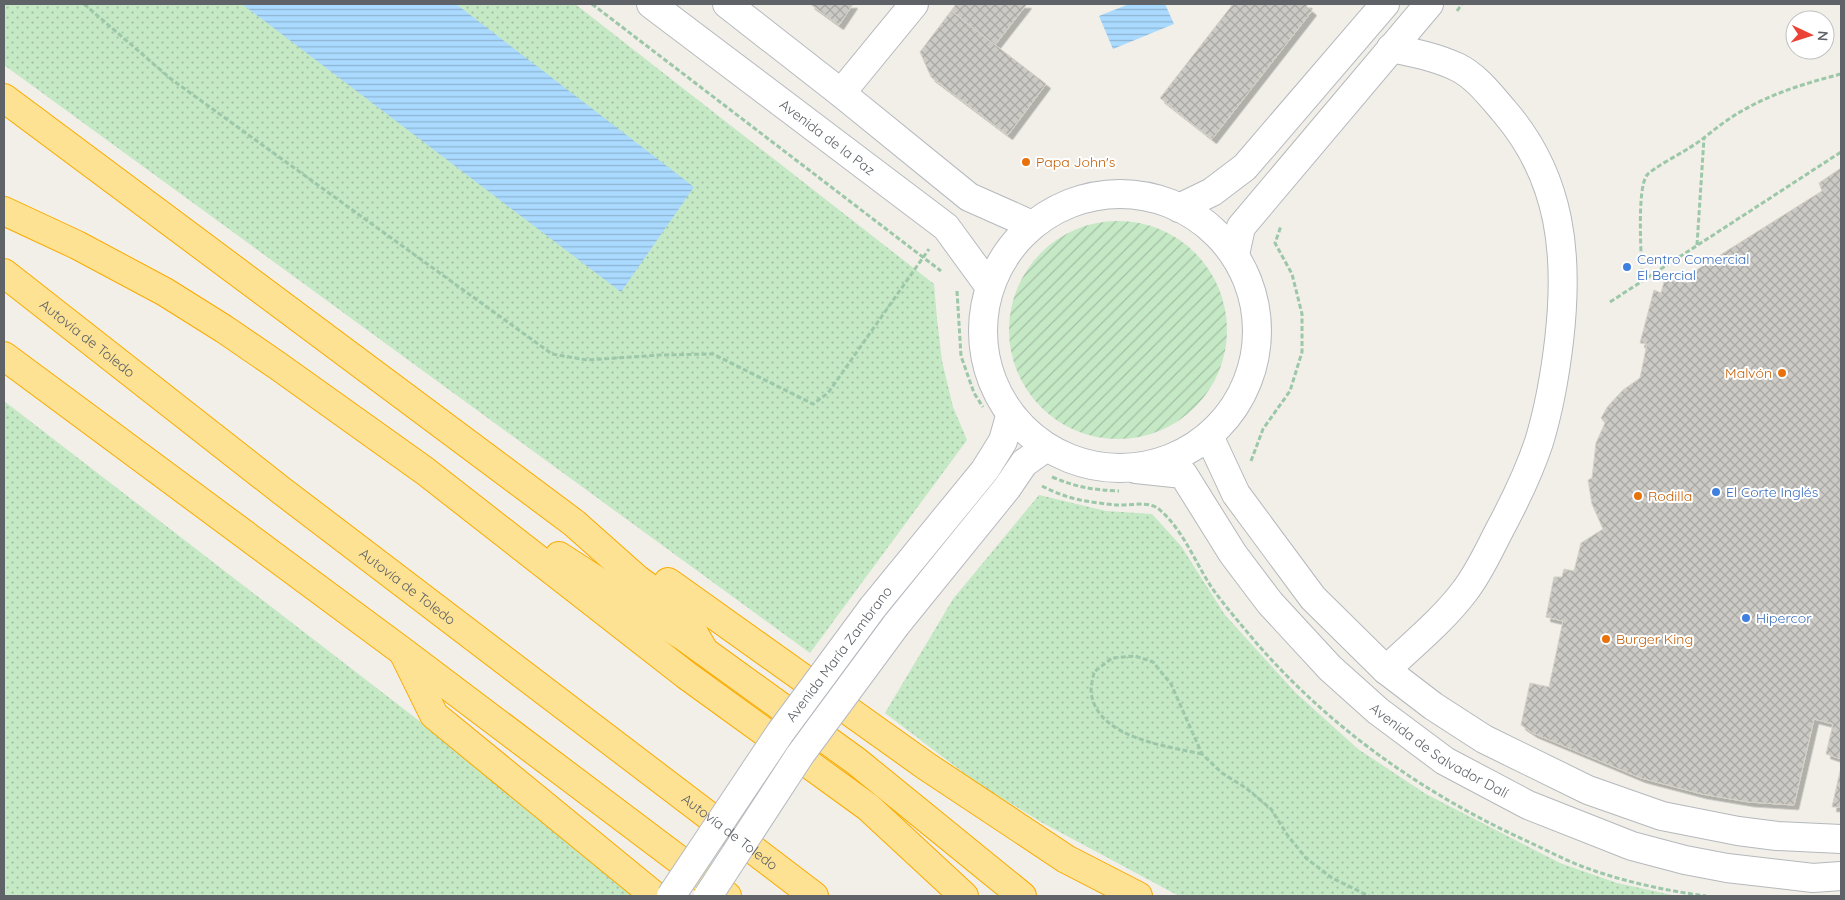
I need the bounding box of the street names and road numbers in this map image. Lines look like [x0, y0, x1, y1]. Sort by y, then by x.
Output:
street label: Avenida de la Paz [776, 95, 879, 179]
street label: Autovía de Toledo [36, 295, 139, 381]
street label: Autovía de Toledo [356, 544, 459, 629]
street label: Avenida María Zambrano [782, 582, 896, 726]
street label: Avenida de Salvador Dalí [1366, 699, 1512, 802]
street label: Autovía de Toledo [678, 790, 781, 874]

